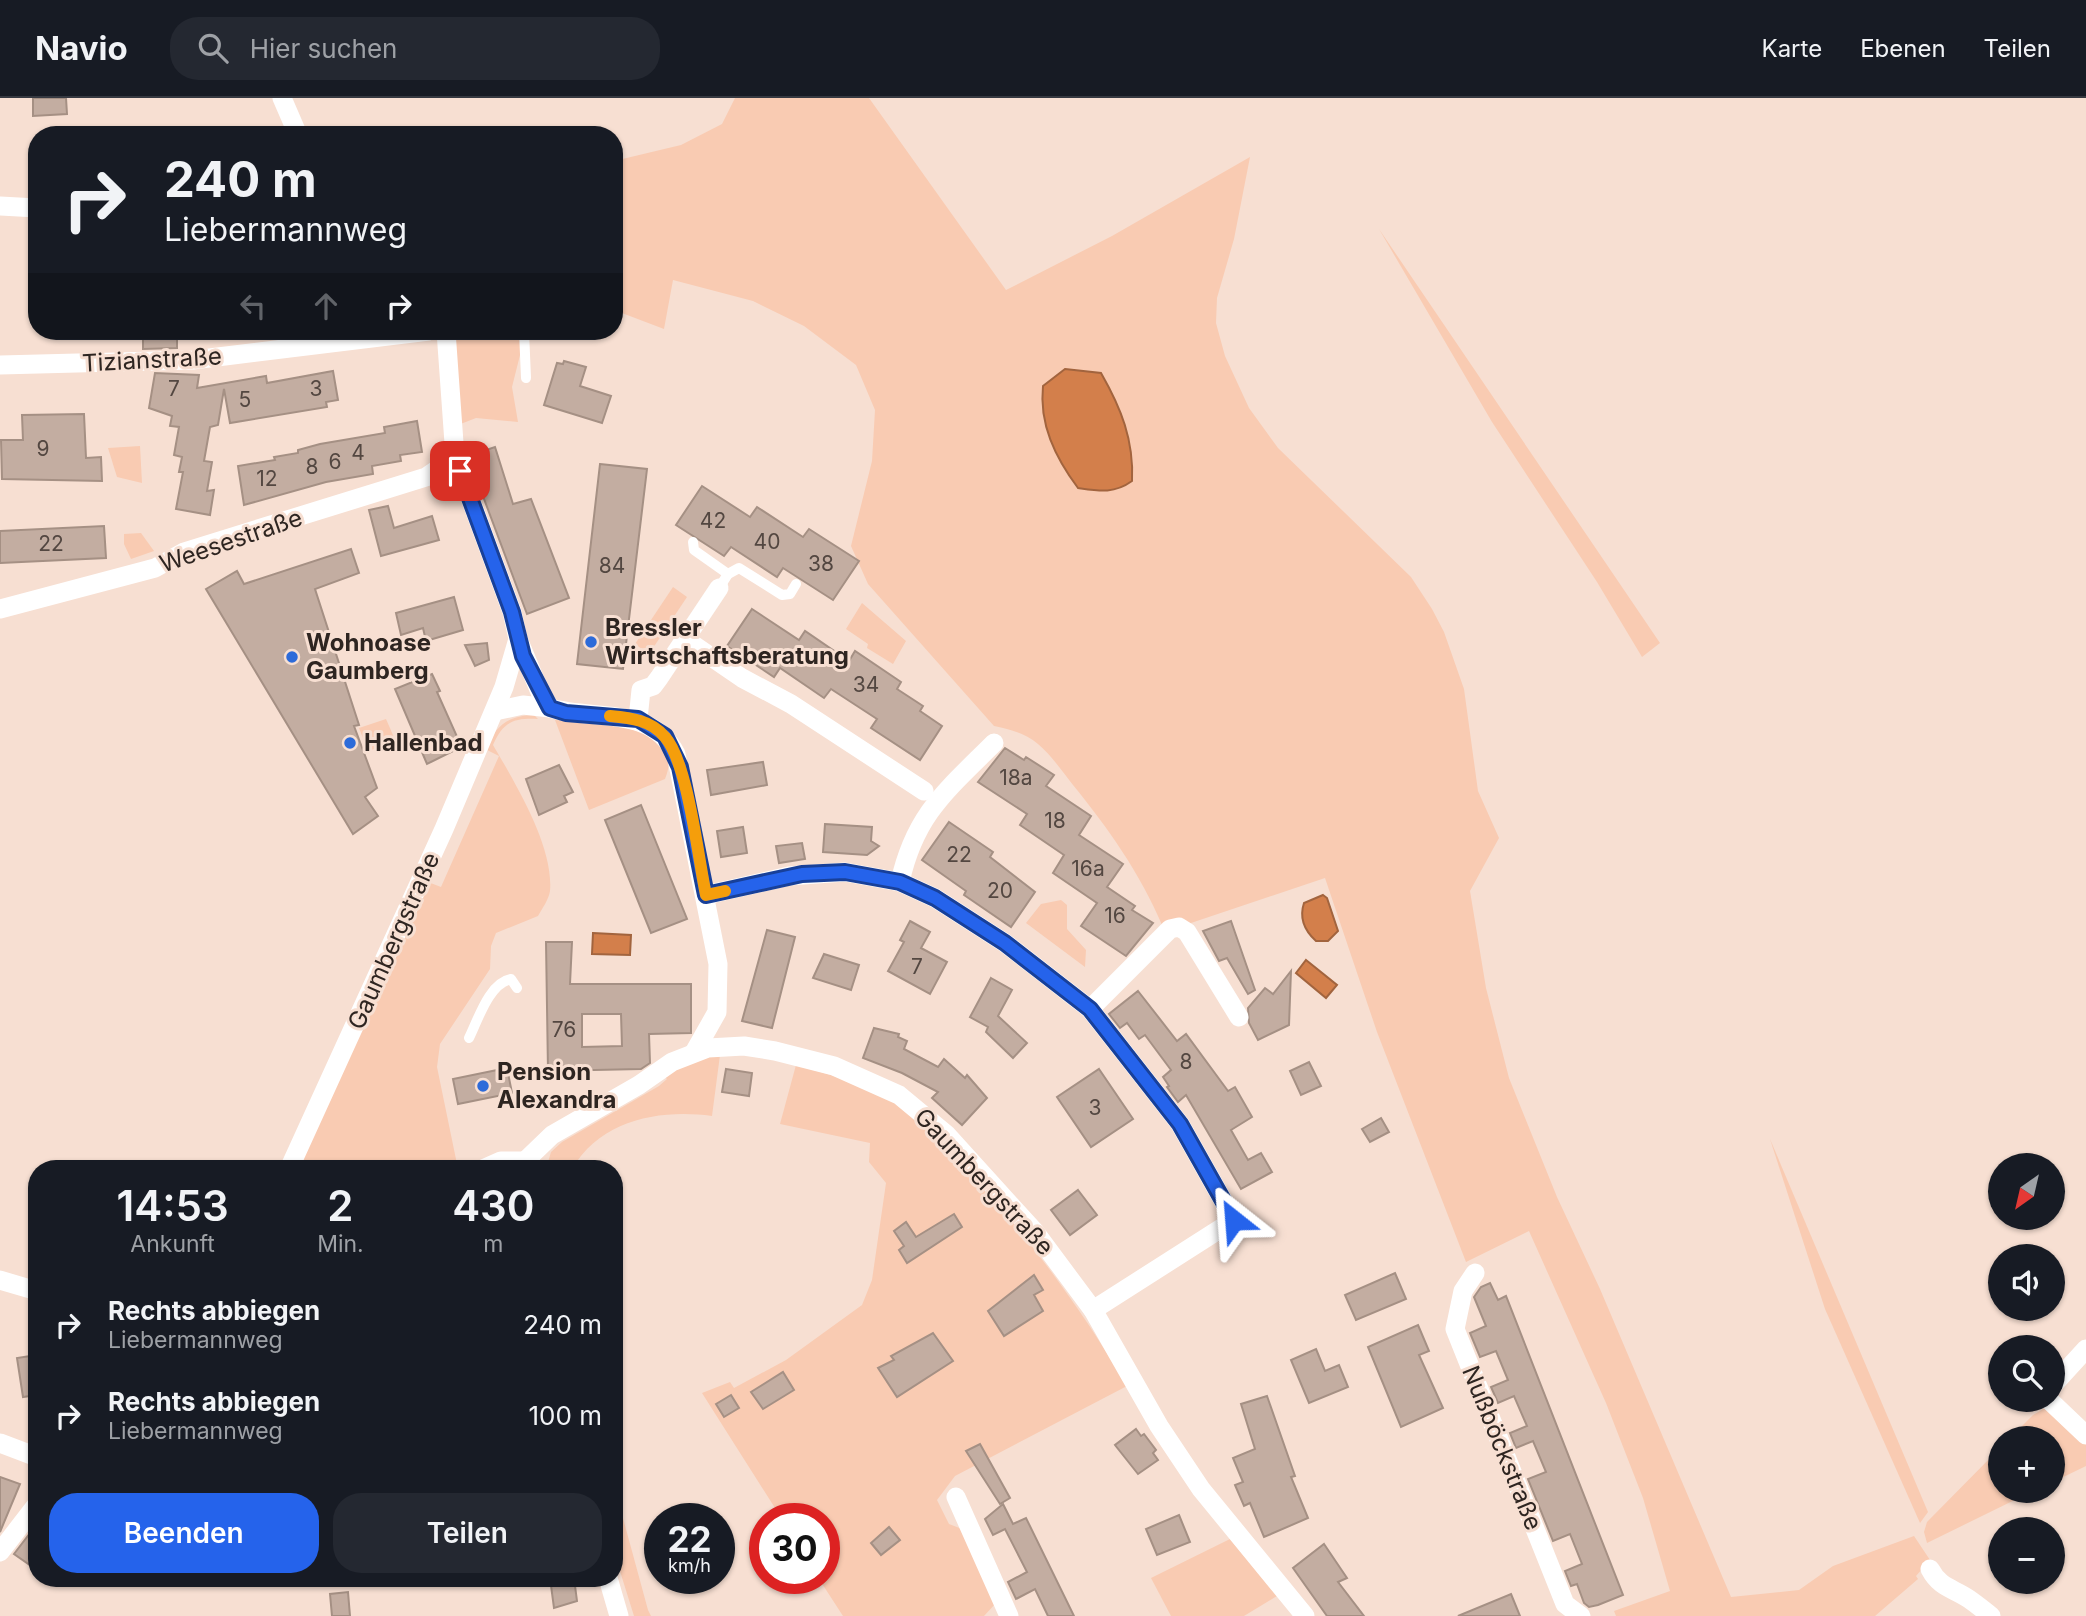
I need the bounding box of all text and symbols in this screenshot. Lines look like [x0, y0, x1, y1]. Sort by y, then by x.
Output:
search box [170, 17, 660, 80]
text: Navio [35, 28, 128, 68]
icon: search [194, 29, 232, 67]
text: Hier suchen [250, 33, 397, 64]
text: Karte [1762, 34, 1822, 63]
text: Ebenen [1860, 34, 1946, 63]
text: Teilen [1984, 34, 2051, 63]
text: 240 m [164, 150, 317, 209]
icon: right [49, 154, 140, 245]
text: Liebermannweg [164, 210, 407, 249]
icon: left [234, 287, 272, 325]
icon: ahead [307, 287, 345, 325]
icon: right [380, 287, 418, 325]
street label: Tizianstraße [81, 341, 223, 378]
house number: 7 [168, 376, 180, 401]
house number: 3 [310, 376, 322, 401]
house number: 5 [239, 387, 251, 412]
house number: 9 [36, 436, 50, 461]
house number: 4 [351, 440, 365, 465]
pin [430, 441, 490, 501]
house number: 6 [328, 449, 342, 474]
icon: arrive [441, 452, 479, 490]
house number: 8 [306, 454, 319, 479]
house number: 12 [256, 466, 278, 491]
street label: Weesestraße [156, 503, 306, 578]
house number: 42 [700, 508, 726, 533]
house number: 40 [754, 529, 780, 554]
house number: 22 [38, 531, 64, 556]
house number: 38 [808, 551, 834, 576]
house number: 84 [599, 553, 625, 578]
place label: Bressler Wirtschaftsberatung [605, 613, 849, 670]
place label: Wohnoase Gaumberg [306, 628, 431, 685]
marker: Bressler Wirtschaftsberatung [583, 634, 599, 650]
marker: Wohnoase Gaumberg [284, 649, 300, 665]
house number: 34 [853, 672, 879, 697]
place label: Hallenbad [364, 728, 483, 757]
marker: Hallenbad [342, 735, 358, 751]
house number: 18a [999, 765, 1033, 790]
house number: 18 [1044, 808, 1066, 833]
house number: 22 [946, 842, 972, 867]
street label: Gaumbergstraße [342, 848, 446, 1034]
house number: 16a [1071, 856, 1105, 881]
house number: 20 [987, 878, 1013, 903]
house number: 16 [1104, 903, 1126, 928]
house number: 7 [911, 954, 923, 979]
house number: 76 [552, 1017, 576, 1042]
house number: 8 [1180, 1049, 1193, 1074]
place label: Pension Alexandra [497, 1057, 617, 1114]
marker: Pension Alexandra [475, 1078, 491, 1094]
house number: 3 [1089, 1095, 1101, 1120]
street label: Gaumbergstraße [909, 1102, 1060, 1261]
north arrow [1988, 1153, 2065, 1230]
map controls [1988, 1153, 2065, 1594]
text: 14:53 [116, 1180, 229, 1231]
text: 2 [327, 1180, 354, 1231]
text: 430 [452, 1180, 535, 1231]
position arrow [1197, 1183, 1271, 1257]
text: Ankunft [130, 1230, 215, 1258]
text: Min. [317, 1230, 364, 1258]
text: m [483, 1230, 503, 1258]
button: sound [1988, 1244, 2065, 1321]
text: Rechts abbiegen [108, 1295, 320, 1326]
icon: right [49, 1306, 87, 1344]
text: 240 m [523, 1309, 602, 1340]
text: Liebermannweg [108, 1326, 283, 1354]
button: search [1988, 1335, 2065, 1412]
street label: Nußböckstraße [1456, 1361, 1549, 1534]
text: Rechts abbiegen [108, 1386, 320, 1417]
icon: right [49, 1397, 87, 1435]
text: 100 m [529, 1400, 602, 1431]
text: Liebermannweg [108, 1417, 283, 1445]
button: + [1988, 1426, 2065, 1503]
button: Beenden [49, 1493, 319, 1573]
button: Teilen [333, 1493, 602, 1573]
speed limit sign: 30 [749, 1503, 840, 1594]
button: − [1988, 1517, 2065, 1594]
text: 22 [667, 1518, 712, 1560]
text: km/h [668, 1555, 711, 1576]

